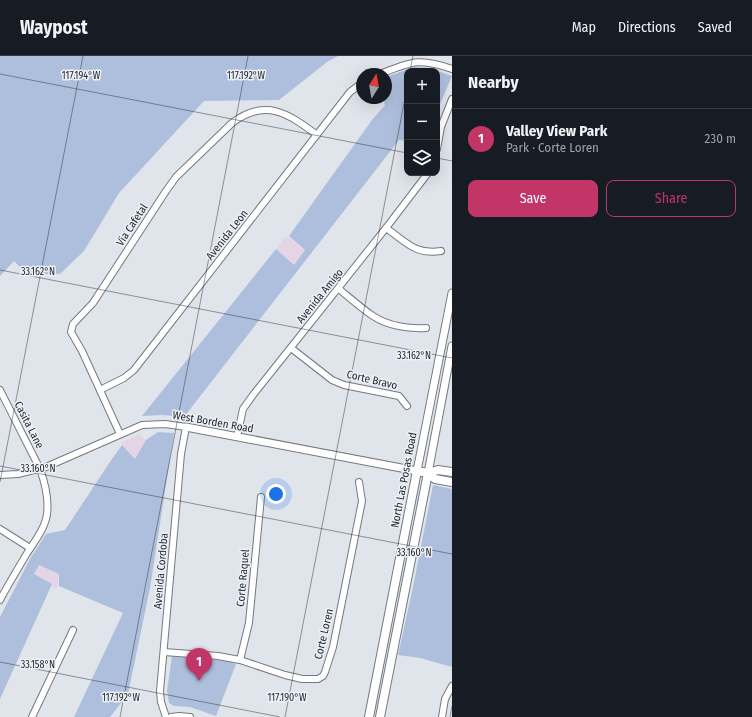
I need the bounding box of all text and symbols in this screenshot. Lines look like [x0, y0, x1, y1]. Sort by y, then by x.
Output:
text: Waypost [20, 16, 88, 39]
text: Map [572, 19, 596, 36]
text: Directions [618, 19, 676, 36]
text: Saved [698, 19, 732, 36]
north arrow [356, 68, 392, 104]
map controls [404, 68, 440, 176]
button: + [404, 68, 440, 104]
text: 117.194°W [62, 70, 101, 82]
text: 117.192°W [227, 70, 266, 82]
text: Nearby [468, 72, 519, 93]
button: − [404, 104, 440, 140]
text: Valley View Park [506, 122, 607, 140]
text: 1 [478, 131, 484, 146]
text: 230 m [705, 131, 736, 146]
button: layers [404, 140, 440, 176]
text: Park · Corte Loren [506, 140, 599, 155]
button: Save [468, 180, 598, 217]
button: Share [606, 180, 736, 217]
street label: Via Cafetal [114, 201, 150, 249]
street label: Avenida Leon [203, 207, 251, 263]
text: 33.162°N [21, 266, 55, 278]
street label: Avenida Amigo [294, 266, 346, 326]
text: 33.162°N [397, 350, 431, 362]
street label: Corte Bravo [345, 368, 399, 392]
street label: Casita Lane [12, 399, 46, 451]
street label: West Borden Road [171, 408, 255, 436]
street label: North Las Posas Road [388, 431, 420, 529]
text: 33.160°N [21, 463, 55, 475]
your location [266, 484, 286, 504]
street label: Avenida Cordoba [151, 533, 171, 609]
text: 33.160°N [397, 547, 431, 559]
street label: Corte Raquel [234, 549, 252, 607]
street label: Corte Loren [312, 607, 336, 661]
pin: 1 [186, 648, 212, 681]
text: 33.158°N [21, 659, 55, 671]
text: 117.192°W [102, 692, 141, 704]
text: 117.190°W [268, 692, 307, 704]

